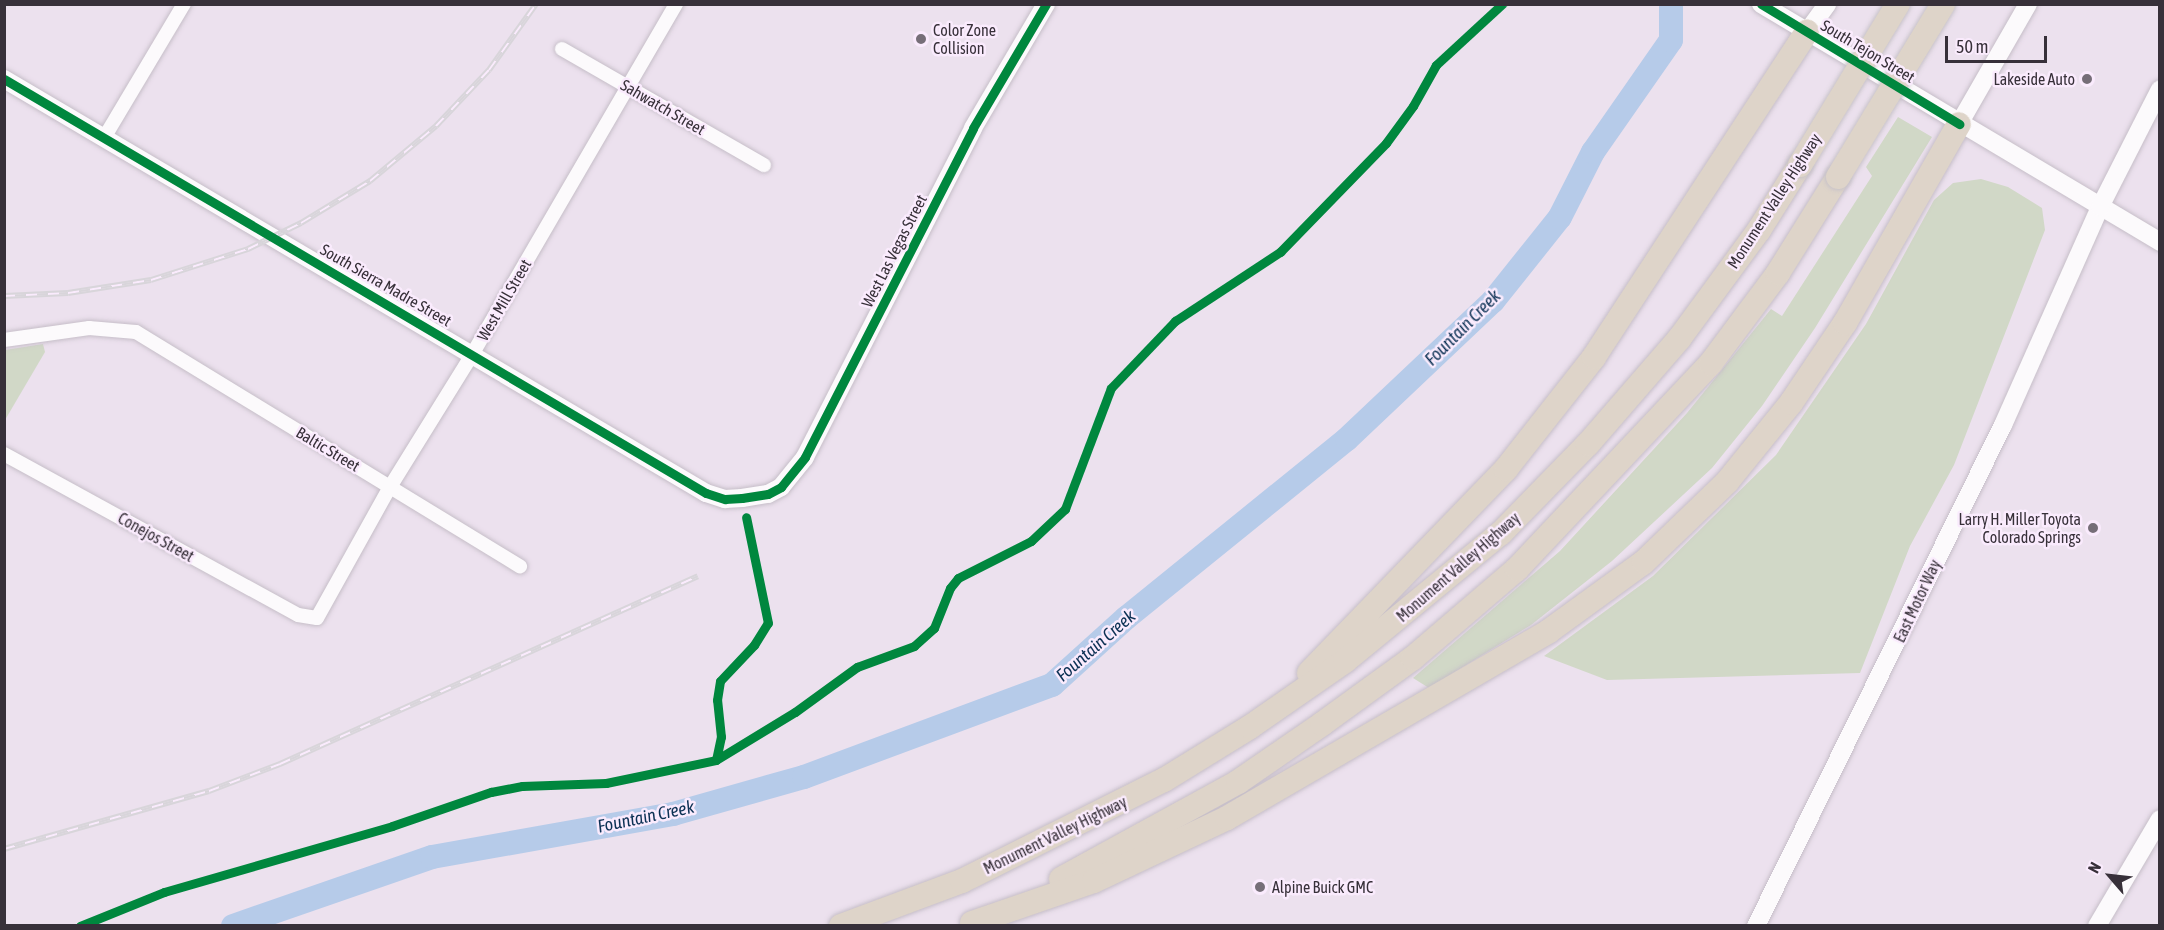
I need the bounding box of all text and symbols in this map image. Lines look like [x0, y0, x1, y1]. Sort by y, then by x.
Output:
street label: South Tejon Street [1818, 15, 1918, 87]
place label: Color Zone Collision [933, 20, 996, 58]
scale bar [1948, 24, 2050, 62]
marker: Color Zone Collision [914, 32, 928, 46]
text: 50 m [1956, 36, 1988, 57]
place label: Lakeside Auto [1993, 69, 2075, 89]
marker: Lakeside Auto [2080, 72, 2094, 86]
street label: Sahwatch Street [617, 75, 709, 139]
street label: Monument Valley Highway [1723, 130, 1825, 272]
street label: West Las Vegas Street [857, 191, 931, 311]
street label: South Sierra Madre Street [317, 240, 455, 330]
street label: West Mill Street [473, 256, 535, 344]
water label: Fountain Creek [1421, 286, 1505, 370]
street label: Baltic Street [293, 423, 363, 475]
street label: Conejos Street [115, 508, 197, 566]
street label: Monument Valley Highway [1392, 508, 1524, 626]
place label: Larry H. Miller Toyota Colorado Springs [1958, 509, 2081, 547]
marker: Larry H. Miller Toyota Colorado Springs [2086, 521, 2100, 535]
street label: East Motor Way [1889, 557, 1945, 645]
water label: Fountain Creek [1052, 606, 1140, 686]
street label: Monument Valley Highway [980, 792, 1130, 878]
water label: Fountain Creek [596, 796, 696, 838]
north arrow [2080, 846, 2140, 906]
text: N [2084, 859, 2104, 876]
place label: Alpine Buick GMC [1272, 877, 1373, 897]
marker: Alpine Buick GMC [1253, 880, 1267, 894]

